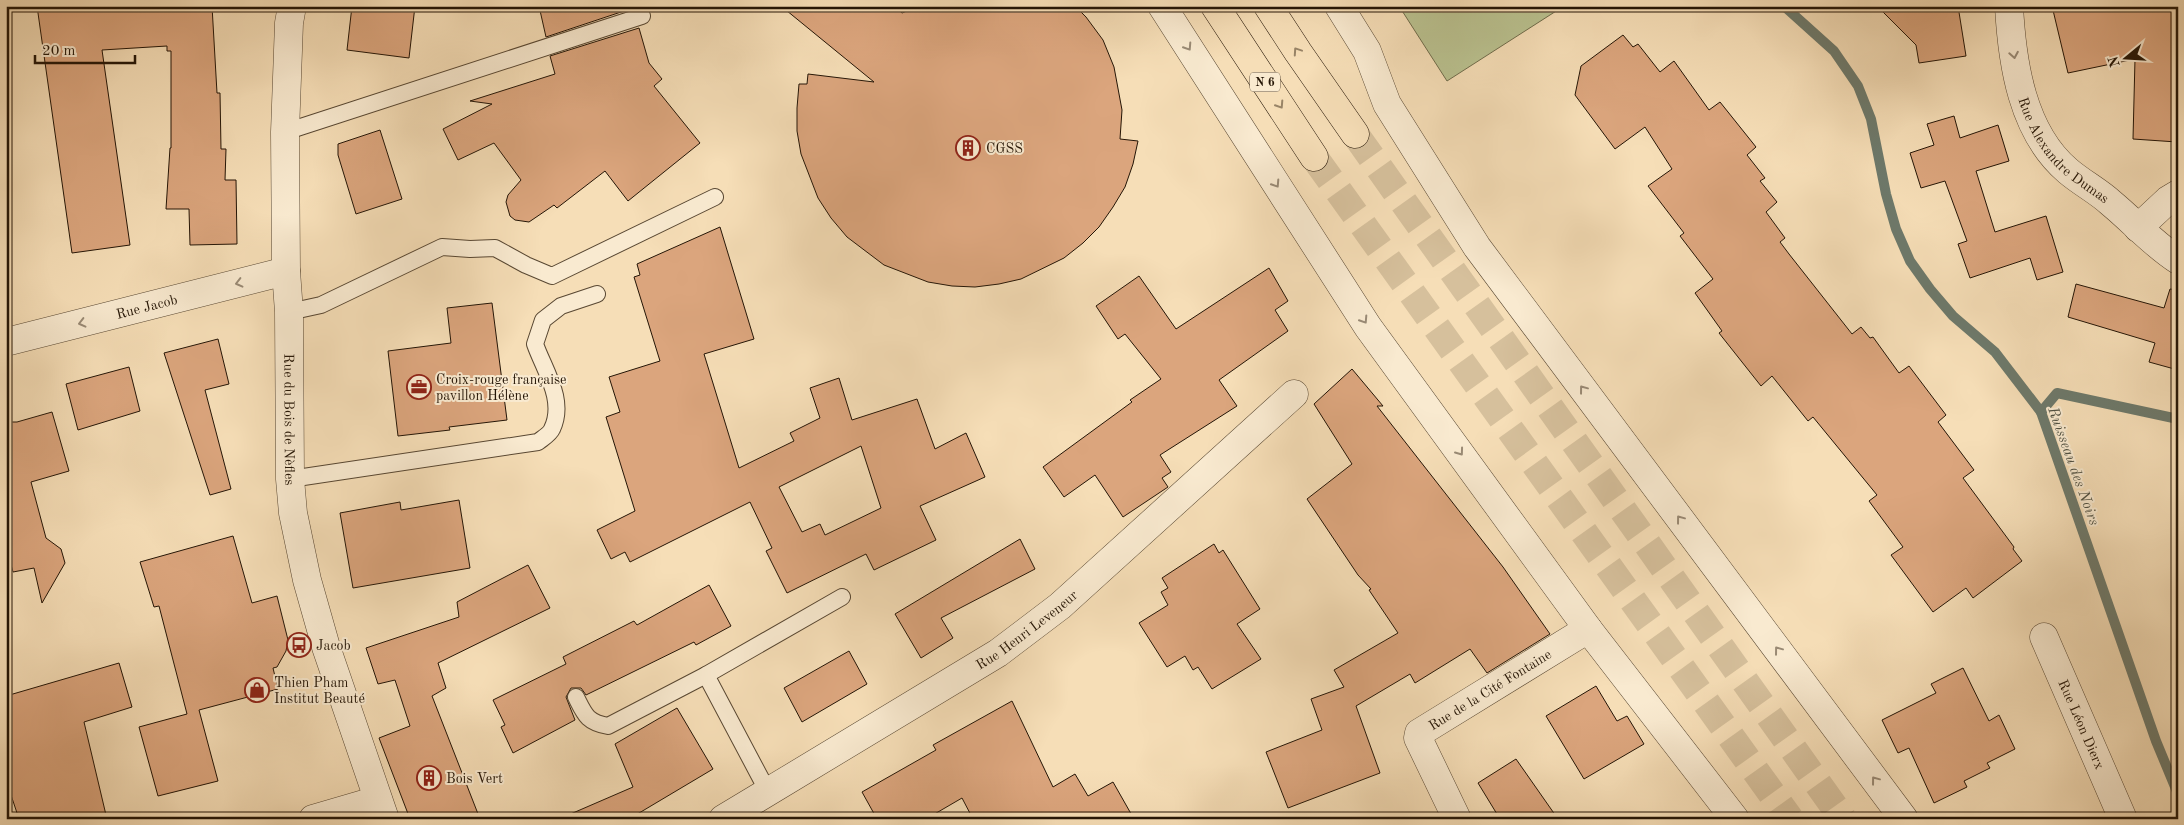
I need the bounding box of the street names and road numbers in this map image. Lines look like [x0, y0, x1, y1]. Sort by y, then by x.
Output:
road number: N 6 [1250, 72, 1280, 91]
street label: Rue Alexandre Dumas [2015, 96, 2111, 206]
street label: Rue Jacob [115, 293, 179, 322]
street label: Rue du Bois de Nèfles [281, 354, 297, 486]
street label: Rue Henri Leveneur [974, 588, 1081, 673]
street label: Rue de la Cité Fontaine [1426, 647, 1554, 733]
street label: Rue Léon Dierx [2055, 678, 2107, 772]

